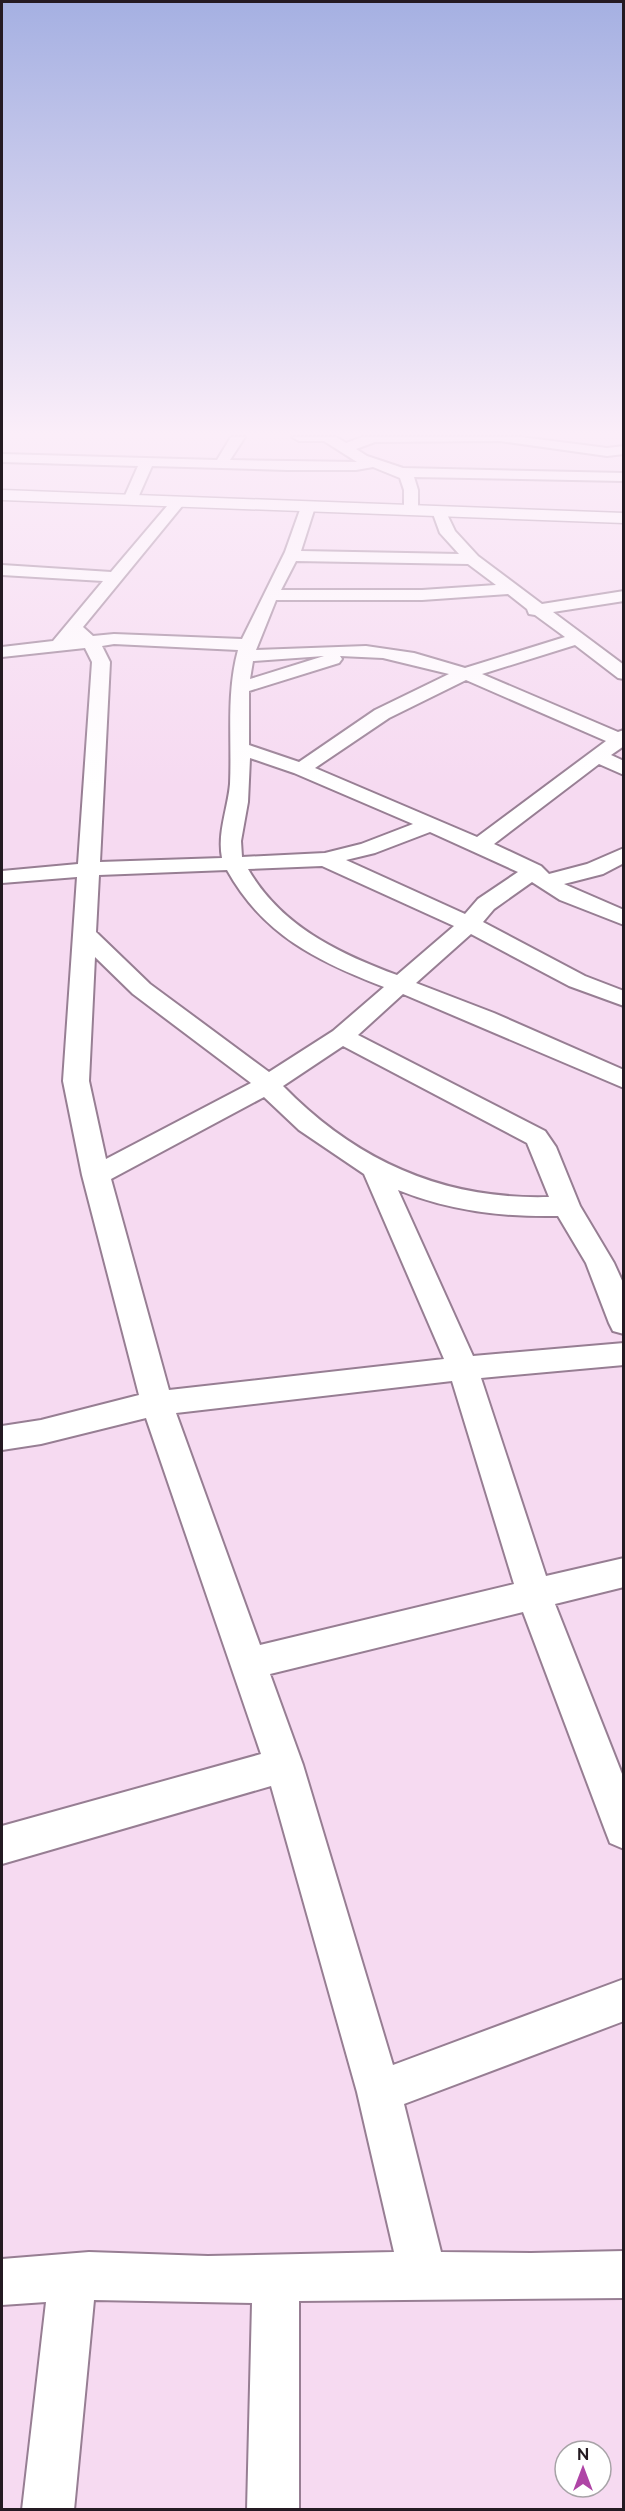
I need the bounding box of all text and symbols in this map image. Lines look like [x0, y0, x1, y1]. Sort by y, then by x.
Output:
north arrow [553, 2439, 613, 2499]
text: N [577, 2445, 589, 2464]

